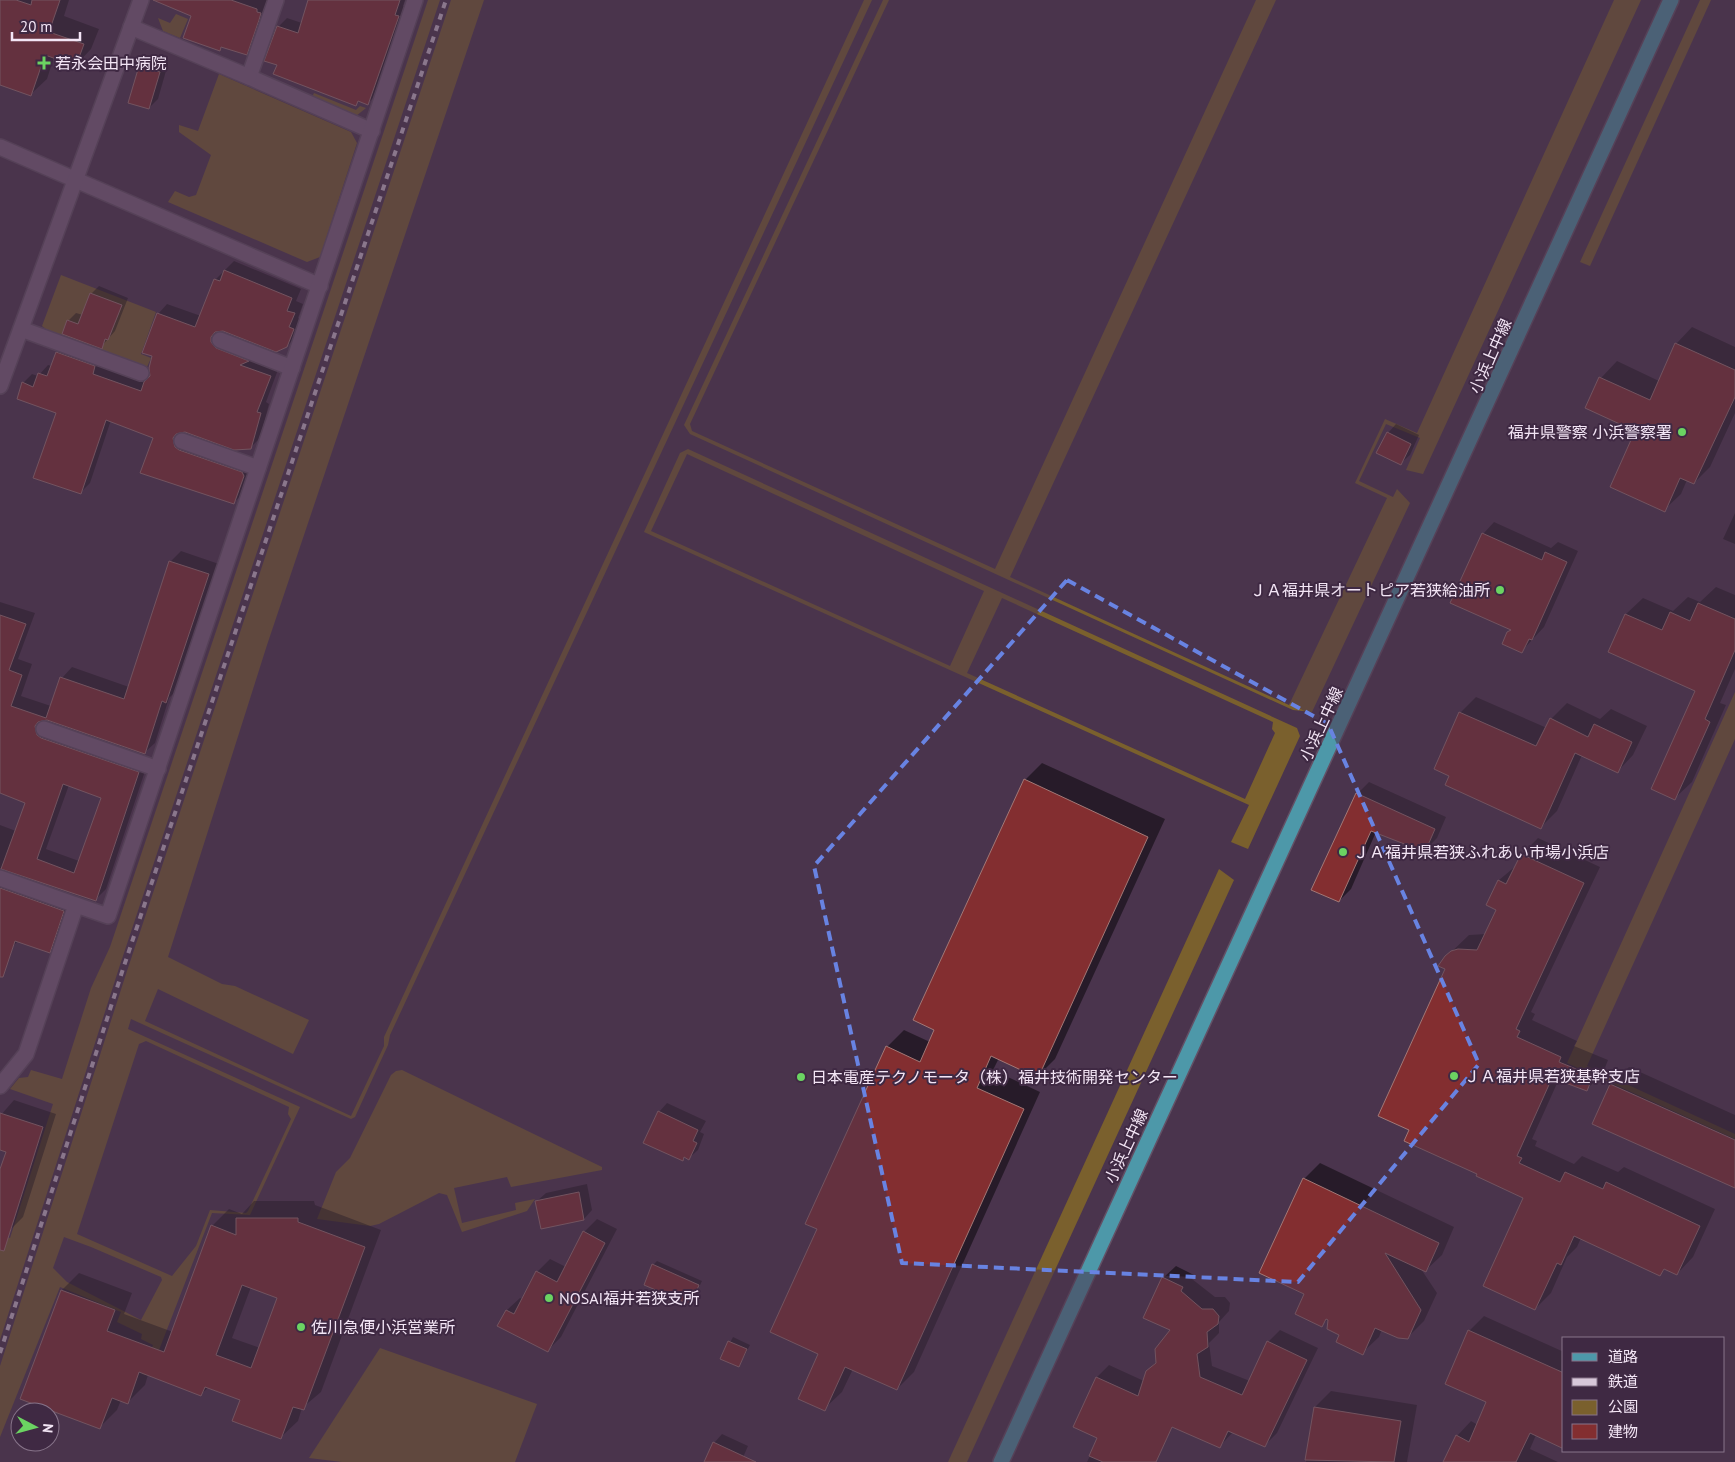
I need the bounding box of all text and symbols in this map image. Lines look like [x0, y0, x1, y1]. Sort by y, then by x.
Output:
scale bar [12, 10, 80, 42]
text: 20 m [20, 17, 53, 36]
place label: 若永会田中病院 [55, 53, 167, 73]
marker: 若永会田中病院 [37, 56, 51, 70]
street label: 小浜上中線 [1465, 315, 1515, 397]
place label: 福井県警察 小浜警察署 [1508, 422, 1672, 442]
marker: 福井県警察 小浜警察署 [1676, 426, 1688, 438]
place label: ＪＡ福井県オートピア若狭給油所 [1250, 580, 1490, 600]
marker: ＪＡ福井県オートピア若狭給油所 [1494, 584, 1506, 596]
street label: 小浜上中線 [1295, 684, 1347, 764]
place label: ＪＡ福井県若狭ふれあい市場小浜店 [1353, 842, 1609, 862]
marker: ＪＡ福井県若狭ふれあい市場小浜店 [1337, 846, 1349, 858]
place label: ＪＡ福井県若狭基幹支店 [1464, 1066, 1640, 1086]
place label: 日本電産テクノモータ（株）福井技術開発センター [811, 1067, 1178, 1087]
marker: ＪＡ福井県若狭基幹支店 [1448, 1070, 1460, 1082]
marker: 日本電産テクノモータ（株）福井技術開発センター [795, 1071, 807, 1083]
street label: 小浜上中線 [1100, 1106, 1152, 1186]
place label: NOSAI福井若狭支所 [559, 1288, 699, 1308]
marker: NOSAI福井若狭支所 [543, 1292, 555, 1304]
place label: 佐川急便小浜営業所 [311, 1317, 455, 1337]
marker: 佐川急便小浜営業所 [295, 1321, 307, 1333]
legend [1562, 1337, 1725, 1452]
text: 道路 [1608, 1347, 1638, 1366]
text: 鉄道 [1608, 1372, 1638, 1391]
text: 公園 [1608, 1397, 1638, 1416]
north arrow [10, 1402, 60, 1452]
text: 建物 [1608, 1422, 1638, 1441]
text: N [38, 1423, 57, 1434]

